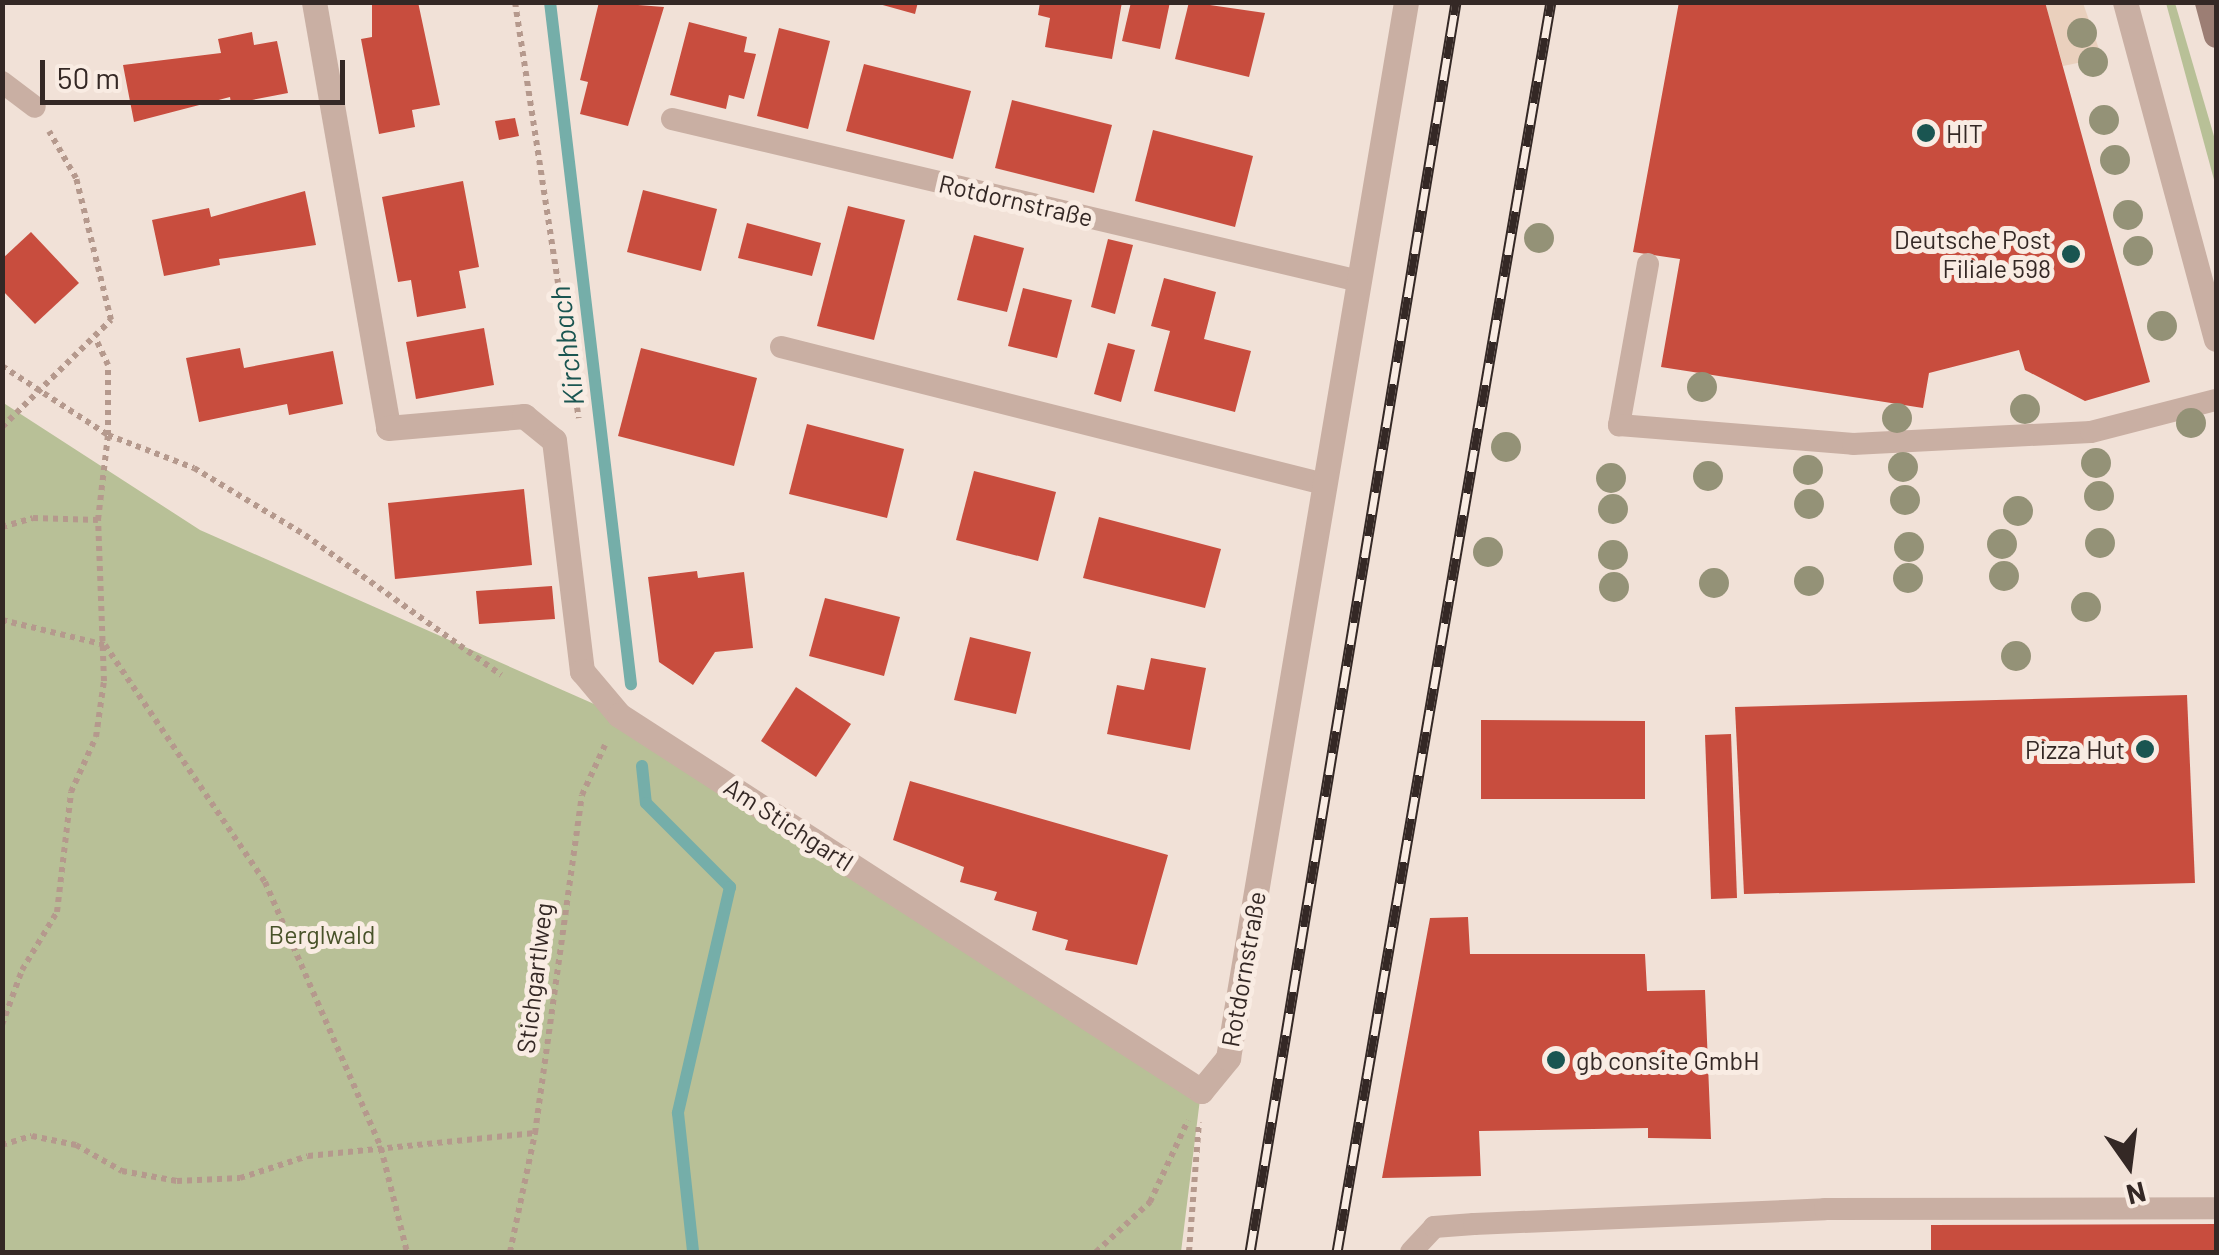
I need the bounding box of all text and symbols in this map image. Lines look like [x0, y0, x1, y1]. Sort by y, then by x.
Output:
scale bar [45, 40, 350, 102]
text: 50 m [57, 59, 120, 95]
place label: HIT [1946, 118, 1983, 148]
marker: HIT [1915, 122, 1937, 144]
street label: Rotdornstraße [936, 168, 1096, 232]
place label: Deutsche Post Filiale 598 [1894, 225, 2051, 284]
marker: Deutsche Post Filiale 598 [2060, 243, 2082, 265]
water label: Kirchbach [542, 284, 590, 408]
place label: Pizza Hut [2025, 734, 2125, 764]
marker: Pizza Hut [2134, 738, 2156, 760]
street label: Am Stichgartl [719, 771, 859, 877]
street label: Rotdornstraße [1215, 889, 1271, 1049]
street label: Stichgartlweg [510, 901, 558, 1055]
park label: Berglwald [269, 919, 375, 949]
place label: gb consite GmbH [1576, 1045, 1759, 1075]
marker: gb consite GmbH [1545, 1049, 1567, 1071]
north arrow [2079, 1115, 2179, 1215]
text: N [2123, 1175, 2149, 1213]

